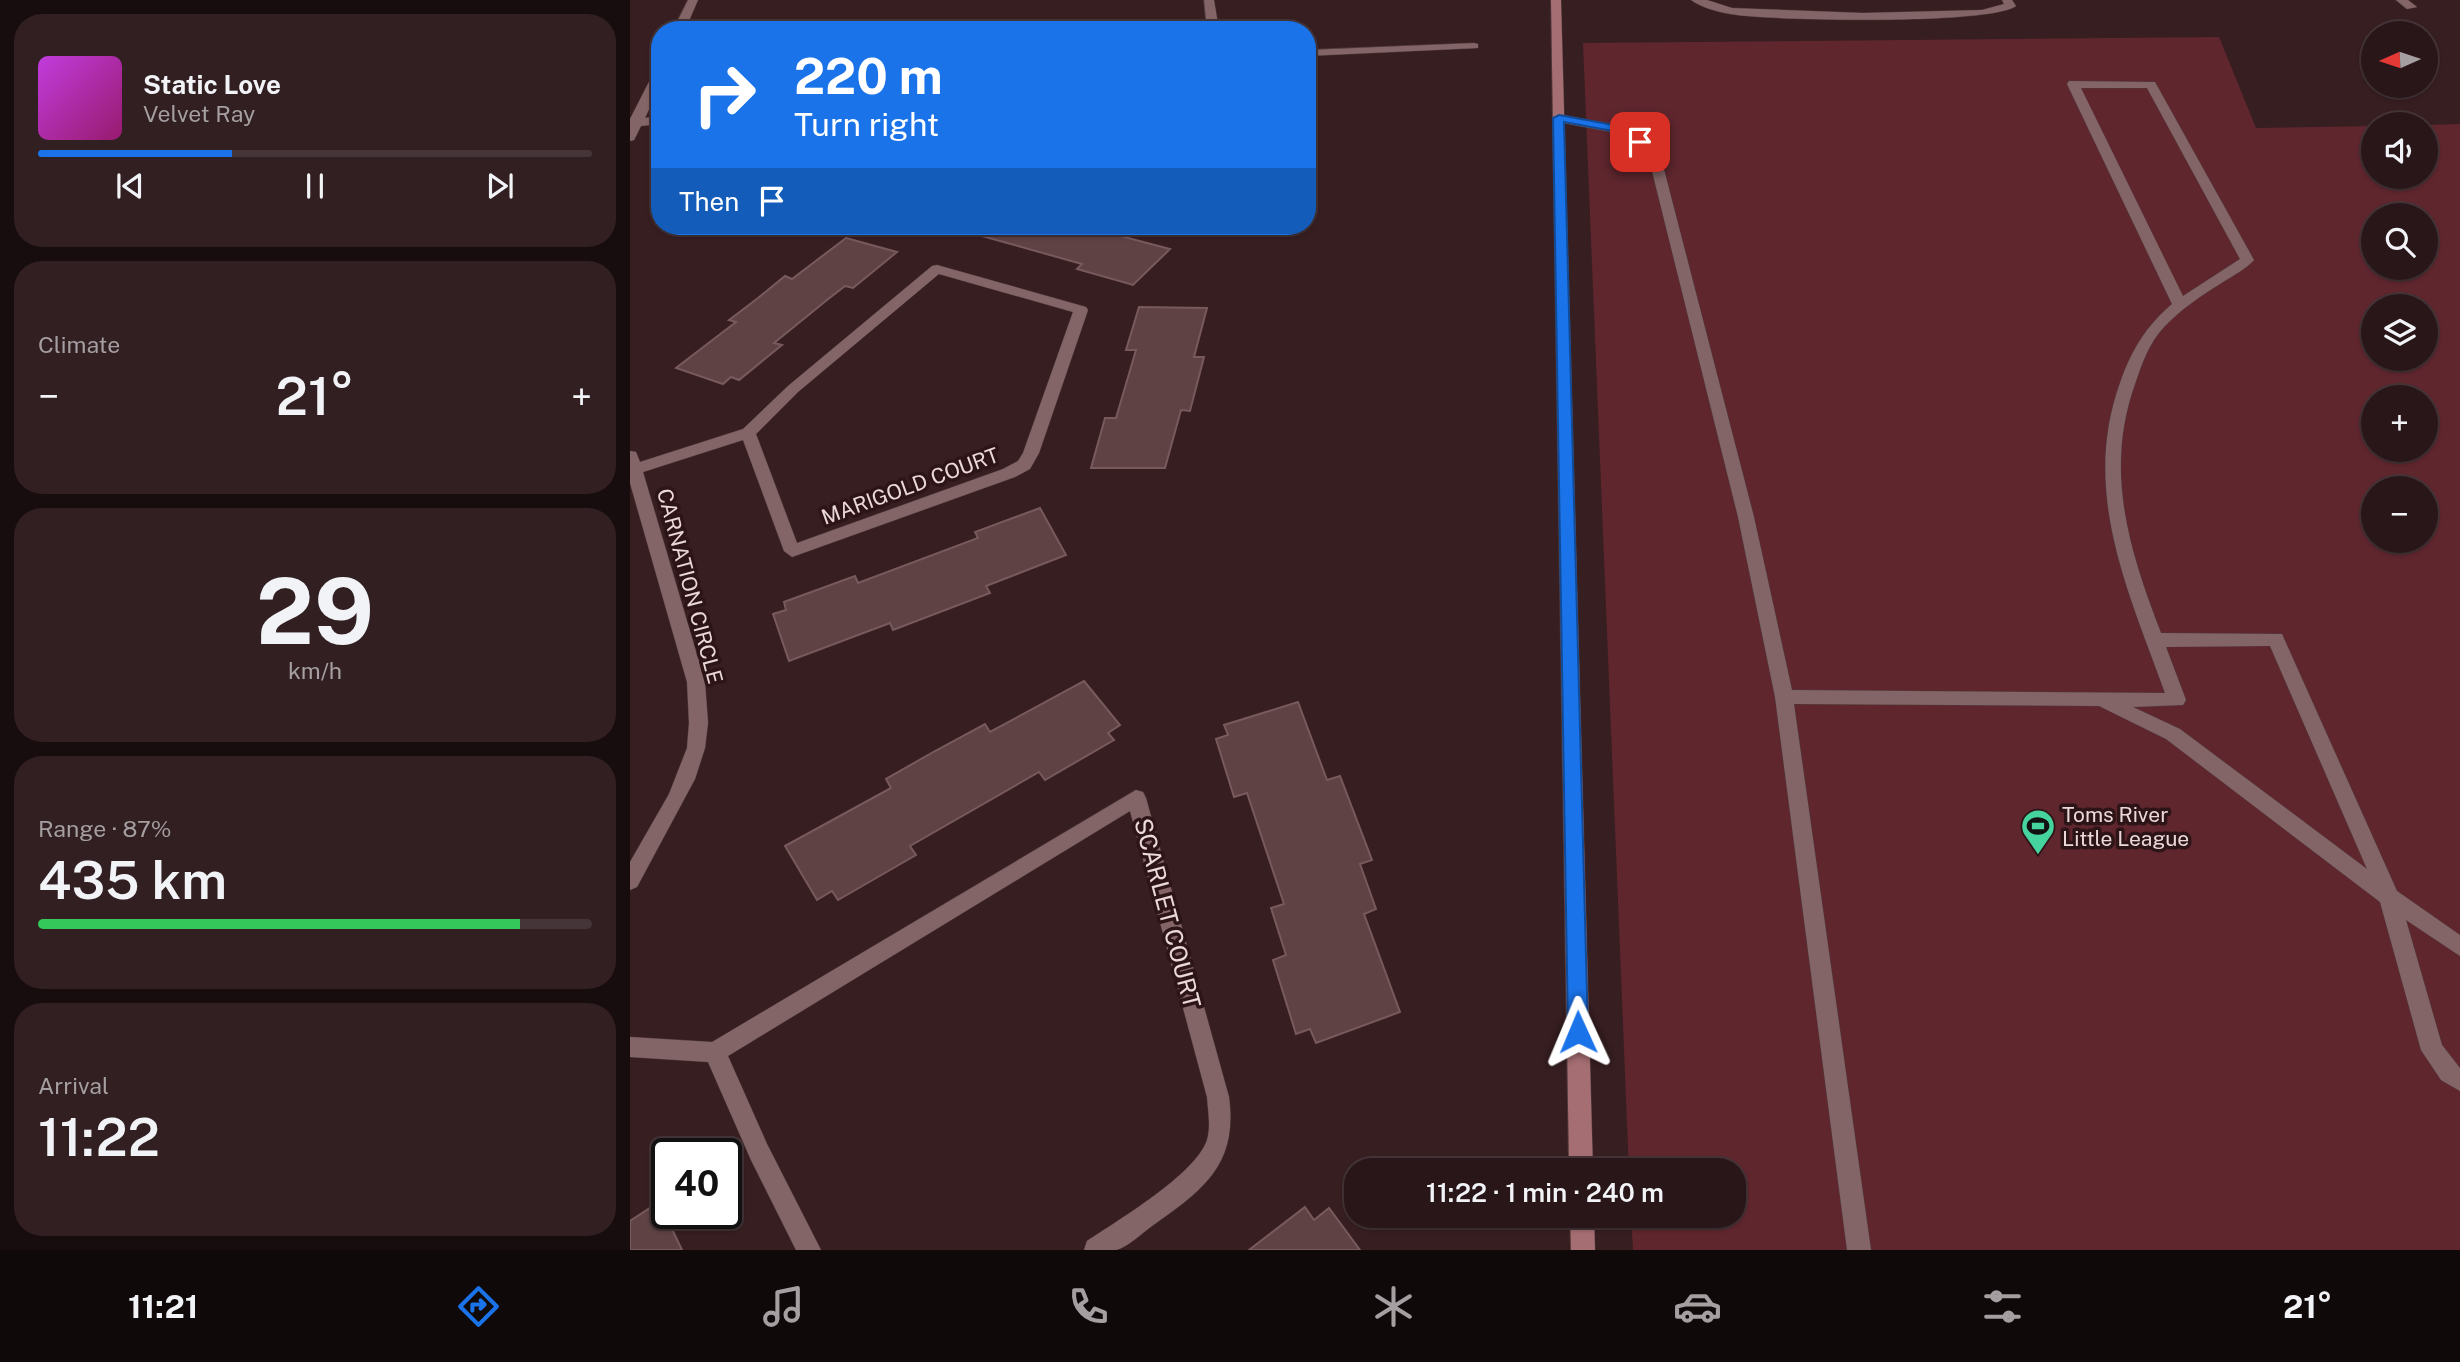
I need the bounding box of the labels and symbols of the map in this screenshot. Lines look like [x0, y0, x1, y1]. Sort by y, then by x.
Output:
north arrow [2361, 21, 2438, 98]
pin [1610, 112, 1670, 172]
street label: MARIGOLD COURT [818, 442, 1002, 530]
street label: CARNATION CIRCLE [652, 486, 728, 686]
place label: Toms River Little League [2062, 802, 2189, 851]
sports icon: Toms River Little League [2019, 807, 2057, 856]
street label: SCARLET COURT [1129, 815, 1207, 1011]
position arrow [1541, 995, 1615, 1069]
speed limit sign: 40 [651, 1138, 742, 1229]

